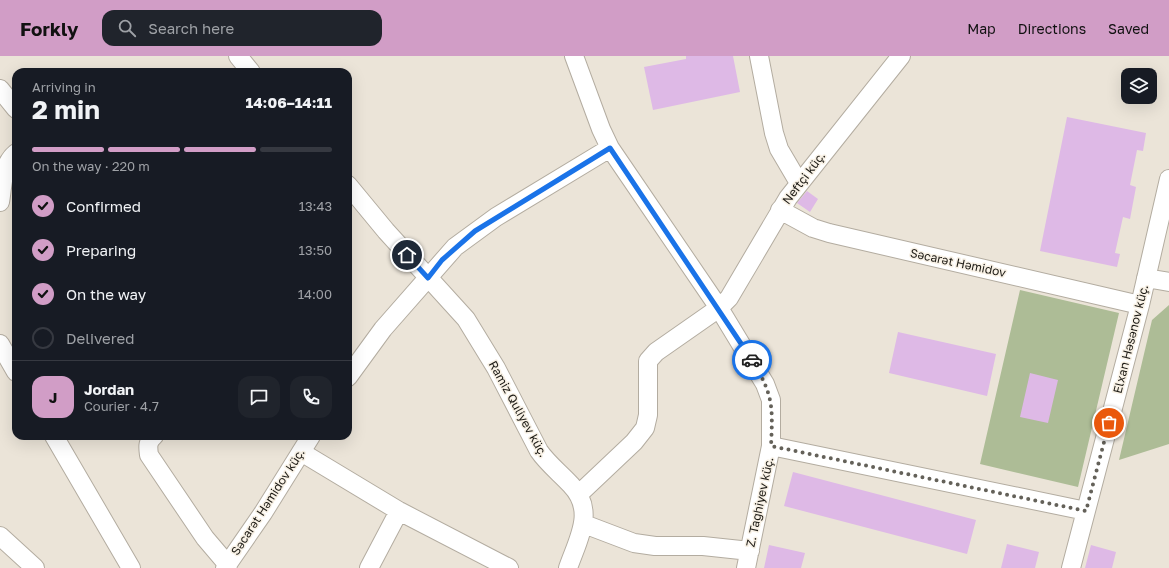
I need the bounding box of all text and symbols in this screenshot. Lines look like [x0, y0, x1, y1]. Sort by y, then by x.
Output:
search box [102, 10, 382, 46]
text: Forkly [20, 17, 78, 40]
icon: search [116, 17, 138, 39]
text: Search here [148, 19, 234, 37]
text: Map [967, 20, 996, 37]
text: Directions [1018, 20, 1086, 37]
text: Saved [1108, 20, 1149, 37]
map controls [1121, 68, 1157, 104]
button: layers [1121, 68, 1157, 104]
text: Arriving in [32, 79, 96, 95]
text: 14:06–14:11 [246, 93, 332, 111]
text: 2 min [32, 94, 100, 125]
street label: Neftçi küç. [779, 148, 828, 207]
text: On the way · 220 m [32, 158, 150, 174]
icon: check [32, 195, 54, 217]
text: Confirmed [66, 197, 141, 215]
text: 13:43 [299, 198, 332, 214]
pin [390, 238, 424, 272]
icon: check [32, 239, 54, 261]
text: Preparing [66, 241, 136, 259]
text: 13:50 [299, 242, 332, 258]
icon: home [396, 244, 418, 266]
street label: Səcarət Həmidov [909, 245, 1008, 280]
icon: check [32, 283, 54, 305]
street label: Elxan Həsənov küç. [1110, 283, 1151, 395]
text: On the way [66, 285, 146, 303]
text: 14:00 [298, 286, 332, 302]
text: Delivered [66, 329, 134, 347]
courier [732, 340, 772, 380]
icon: car [741, 349, 763, 371]
street label: Ramiz Quliyev küç. [486, 358, 551, 460]
button: chat [238, 376, 280, 418]
button: phone [290, 376, 332, 418]
text: Jordan [84, 380, 134, 398]
text: J [49, 388, 57, 406]
text: Courier · 4.7 [84, 398, 159, 414]
pin [1092, 406, 1126, 440]
icon: bag [1098, 412, 1120, 434]
street label: Səcarət Həmidov küç. [227, 445, 308, 558]
street label: Z. Taghiyev küç. [743, 455, 776, 548]

